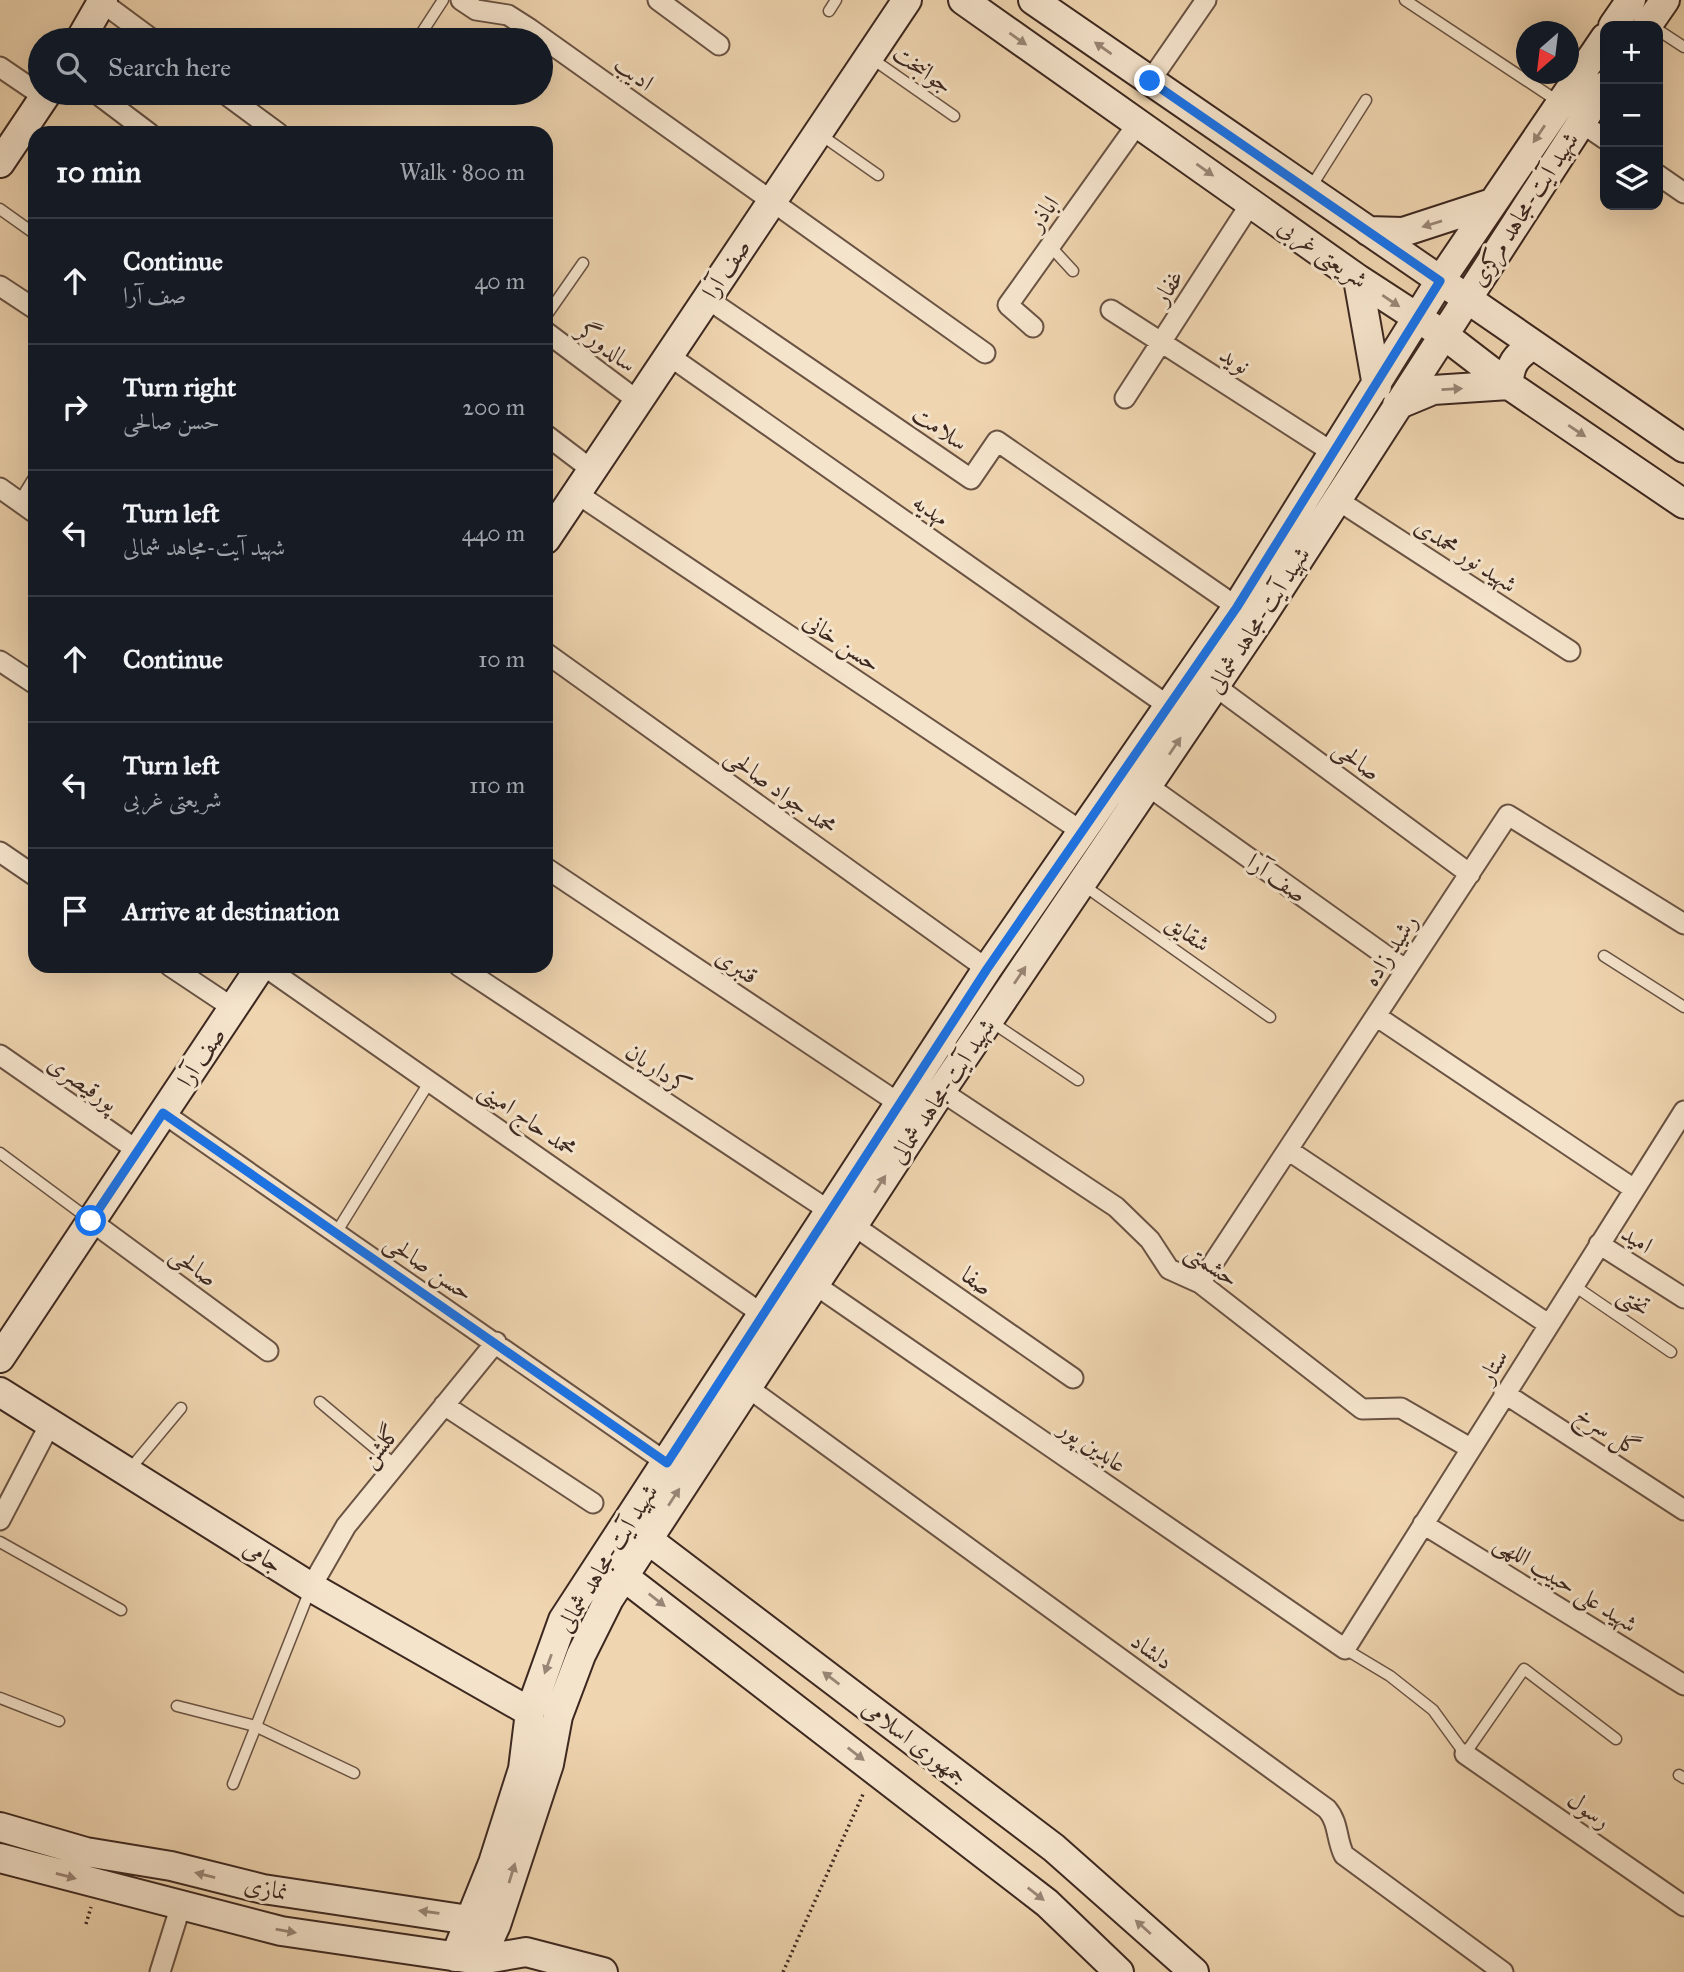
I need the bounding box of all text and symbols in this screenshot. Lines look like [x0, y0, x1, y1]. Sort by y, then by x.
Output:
north arrow [1516, 21, 1579, 84]
map controls [1600, 21, 1663, 210]
button: + [1600, 21, 1663, 84]
search box [28, 28, 553, 105]
one-way arrow [1009, 32, 1027, 46]
street label: جوانبخت [887, 38, 959, 100]
one-way arrow [1094, 41, 1112, 55]
icon: search [52, 48, 90, 86]
street label: ادیب [608, 49, 660, 97]
text: Search here [108, 51, 231, 83]
route end [1134, 65, 1165, 96]
button: − [1600, 84, 1663, 147]
one-way arrow [1533, 125, 1546, 144]
street label: شهید آیت-مجاهد مرکزی [1463, 126, 1587, 293]
button: layers [1600, 147, 1663, 210]
text: 10 min [56, 154, 141, 190]
text: Walk · 800 m [399, 158, 525, 186]
one-way arrow [1196, 163, 1214, 177]
street label: اباذر [1019, 190, 1066, 238]
street label: شریعتی غربی [1271, 211, 1374, 296]
one-way arrow [1421, 219, 1442, 230]
street label: صف آرا [695, 233, 757, 305]
text: Continue [123, 245, 223, 277]
icon: ahead [56, 262, 94, 300]
street label: غفار [1145, 264, 1190, 312]
text: 40 m [475, 267, 525, 295]
text: صف آرا [123, 281, 186, 309]
one-way arrow [1382, 294, 1400, 308]
street label: سالدورگر [569, 312, 643, 379]
street label: نوید [1214, 339, 1256, 381]
text: Turn right [123, 371, 236, 403]
one-way arrow [1441, 383, 1463, 394]
icon: right [56, 388, 94, 426]
text: 200 m [463, 393, 525, 421]
street label: سلامت [906, 399, 974, 457]
text: حسن صالحی [123, 407, 220, 435]
one-way arrow [1568, 424, 1586, 438]
street label: مهدیه [907, 487, 955, 533]
text: Turn left [123, 497, 219, 529]
street label: شهید نور محمدی [1409, 511, 1523, 599]
icon: left [56, 514, 94, 552]
text: 440 m [462, 519, 525, 547]
text: شهید آیت-مجاهد شمالی [123, 533, 285, 561]
street label: شهید آیت-مجاهد شمالی [1199, 541, 1317, 699]
street label: حسن خانی [797, 605, 886, 680]
icon: ahead [56, 640, 94, 678]
text: Continue [123, 643, 223, 675]
text: 10 m [478, 645, 525, 673]
street label: صالحی [1326, 733, 1387, 789]
one-way arrow [1168, 737, 1182, 755]
street label: محمد جواد صالحی [718, 740, 843, 843]
text: Turn left [123, 749, 219, 781]
icon: left [56, 766, 94, 804]
text: 110 m [469, 771, 525, 799]
text: شریعتی غربی [123, 785, 222, 813]
street label: صف آرا [1241, 847, 1313, 909]
icon: arrive [56, 892, 94, 930]
text: Arrive at destination [123, 895, 340, 927]
street label: شقایق [1160, 907, 1216, 959]
street label: رشید زاده [1356, 908, 1424, 992]
street label: قنبری [710, 941, 764, 991]
one-way arrow [1014, 965, 1027, 985]
street label: شهید آیت-مجاهد شمالی [882, 1013, 1002, 1169]
street label: صف آرا [170, 1021, 232, 1093]
street label: کرداریان [620, 1036, 696, 1102]
street label: پورقیصری [41, 1048, 125, 1120]
street label: محمد حاج امینی [470, 1074, 583, 1169]
one-way arrow [873, 1175, 886, 1194]
route start [75, 1205, 106, 1236]
street label: امید [1616, 1218, 1658, 1260]
street label: حسن صالحی [378, 1226, 479, 1309]
street label: حشمتی [1178, 1236, 1244, 1295]
street label: صالحی [163, 1239, 224, 1295]
street label: صفا [956, 1260, 998, 1302]
street label: تختی [1611, 1279, 1656, 1324]
street label: ستار [1470, 1343, 1515, 1390]
street label: گل سرخ [1567, 1399, 1646, 1468]
street label: عابدین پور [1051, 1411, 1132, 1481]
street label: گلشن [354, 1418, 407, 1474]
street label: شهید آیت-مجاهد شمالی [549, 1478, 665, 1638]
one-way arrow [667, 1488, 680, 1507]
street label: شهید علی حبیب اللهی [1488, 1527, 1643, 1641]
street label: جامی [238, 1532, 288, 1580]
one-way arrow [648, 1593, 666, 1607]
street label: دلشاد [1125, 1626, 1179, 1676]
one-way arrow [542, 1653, 553, 1674]
one-way arrow [823, 1670, 841, 1685]
street label: جمهوری اسلامی [856, 1693, 974, 1791]
one-way arrow [847, 1747, 865, 1761]
street label: رسول [1562, 1785, 1616, 1835]
one-way arrow [508, 1863, 518, 1884]
one-way arrow [194, 1869, 216, 1880]
street label: نمازی [242, 1869, 290, 1907]
one-way arrow [55, 1871, 77, 1882]
one-way arrow [1026, 1887, 1044, 1902]
one-way arrow [418, 1906, 440, 1917]
one-way arrow [1134, 1919, 1152, 1935]
one-way arrow [275, 1926, 297, 1937]

